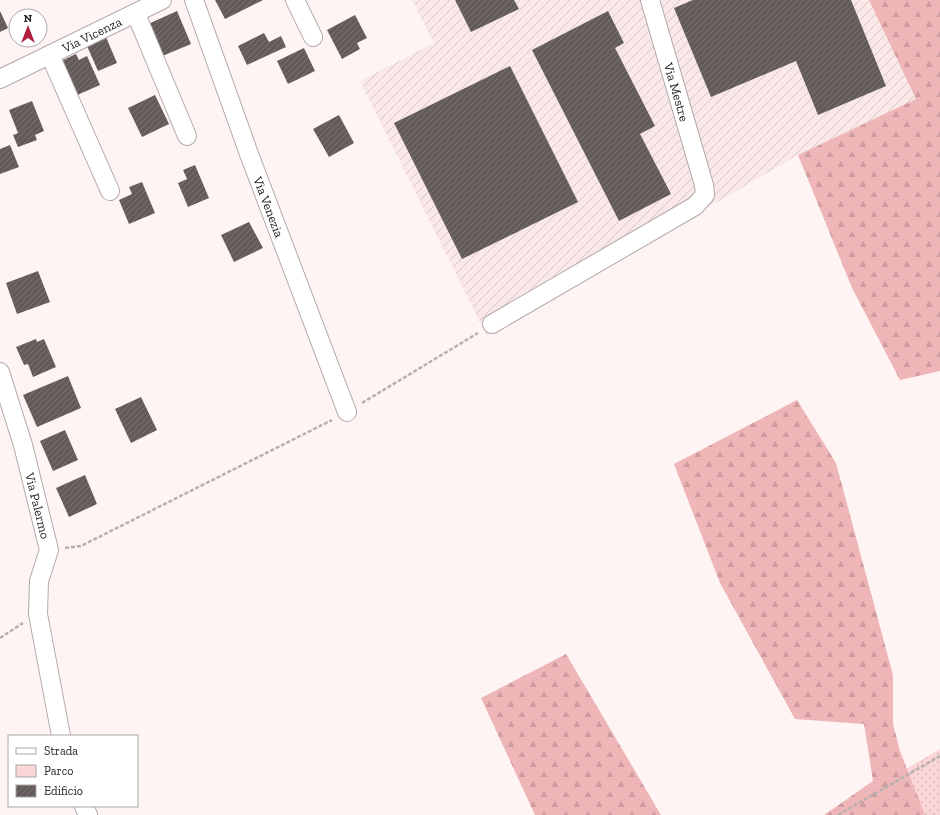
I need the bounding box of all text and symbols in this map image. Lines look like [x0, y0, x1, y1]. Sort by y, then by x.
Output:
north arrow [8, 8, 48, 48]
text: N [24, 12, 33, 25]
street label: Via Vicenza [59, 14, 125, 56]
street label: Via Mestre [661, 60, 692, 123]
street label: Via Venezia [250, 174, 287, 240]
street label: Via Palermo [22, 470, 53, 541]
legend [8, 735, 138, 807]
text: Strada [44, 744, 78, 758]
text: Parco [44, 764, 73, 778]
text: Edificio [44, 784, 83, 798]

